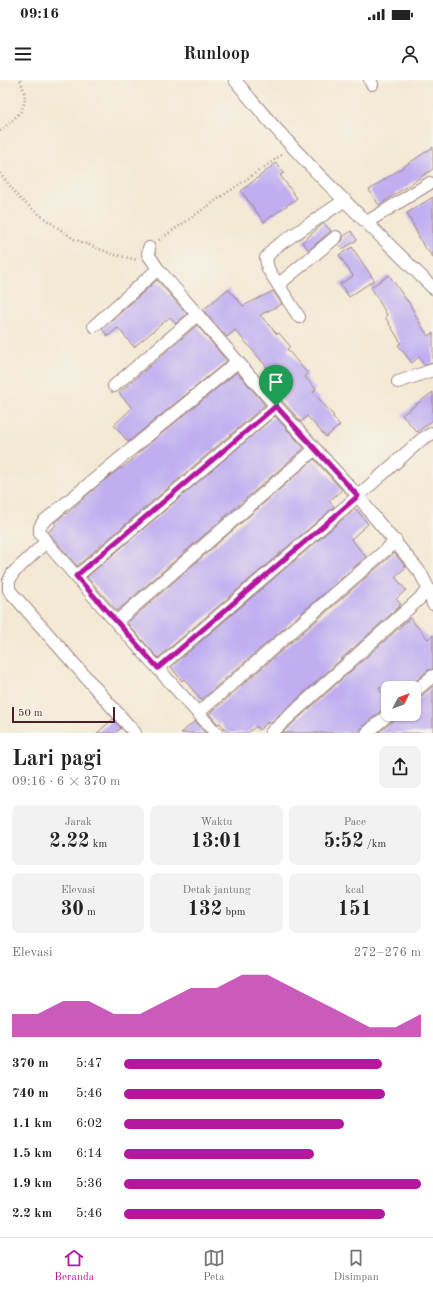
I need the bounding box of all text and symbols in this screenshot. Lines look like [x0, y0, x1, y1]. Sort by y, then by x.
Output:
text: 09:16 [20, 7, 59, 22]
icon: menu [12, 43, 34, 65]
icon: person [399, 43, 421, 65]
text: Runloop [183, 45, 250, 63]
pin [259, 365, 293, 406]
icon: arrive [265, 371, 287, 393]
north arrow [381, 681, 421, 721]
map controls [381, 681, 421, 721]
scale bar [12, 705, 115, 724]
text: 50 m [18, 708, 43, 719]
button: share [379, 746, 421, 788]
text: Lari pagi [12, 748, 102, 770]
text: 09:16 · 6 × 370 m [12, 775, 120, 788]
text: Jarak [65, 817, 92, 828]
text: Waktu [201, 817, 232, 828]
text: Pace [344, 817, 366, 828]
text: 2.22 [49, 832, 90, 852]
text: 13:01 [190, 832, 242, 852]
text: 5:52 [323, 832, 364, 852]
text: km [90, 839, 107, 850]
text: /km [364, 839, 386, 850]
text: Elevasi [61, 885, 95, 896]
text: Detak jantung [182, 885, 251, 896]
text: kcal [345, 885, 364, 896]
text: 30 [61, 900, 84, 920]
text: 132 [188, 900, 222, 920]
text: 151 [337, 900, 372, 920]
text: m [84, 907, 96, 918]
text: bpm [222, 907, 245, 918]
text: Elevasi [12, 946, 53, 959]
text: 272–276 m [354, 946, 421, 959]
text: 370 m [12, 1057, 49, 1070]
text: 5:47 [76, 1057, 102, 1070]
text: 740 m [12, 1087, 49, 1100]
text: 5:46 [76, 1087, 102, 1100]
text: 1.1 km [12, 1117, 52, 1130]
text: 6:02 [76, 1117, 102, 1130]
text: 1.5 km [12, 1147, 52, 1160]
text: 6:14 [76, 1147, 102, 1160]
text: 1.9 km [12, 1177, 52, 1190]
text: 5:36 [76, 1177, 102, 1190]
text: 2.2 km [12, 1207, 52, 1220]
text: 5:46 [76, 1207, 102, 1220]
tab: Beranda [54, 1247, 94, 1285]
tab: Peta [203, 1247, 225, 1285]
tab: Disimpan [334, 1247, 379, 1285]

